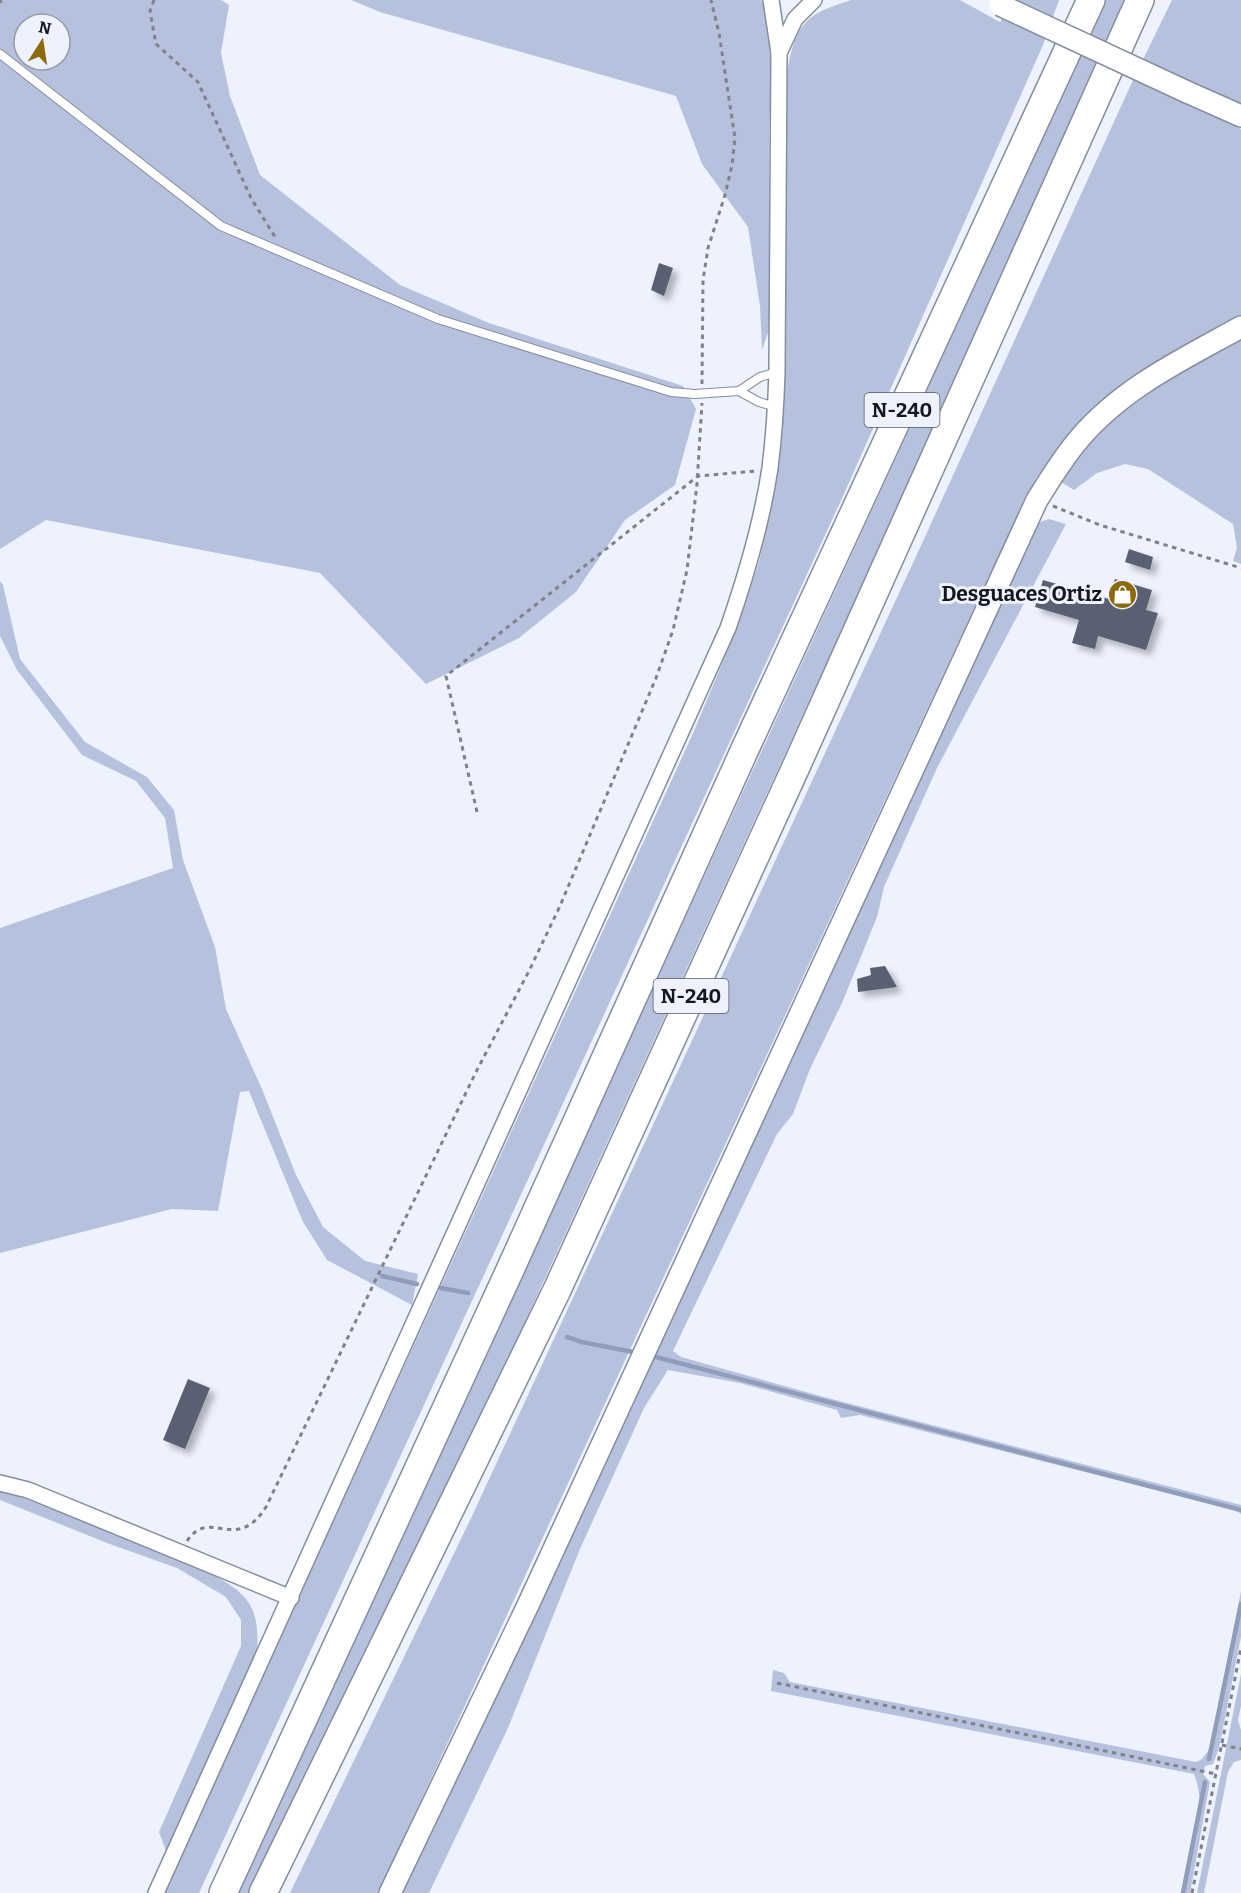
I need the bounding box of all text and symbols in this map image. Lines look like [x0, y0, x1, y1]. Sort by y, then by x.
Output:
north arrow [12, 12, 72, 72]
text: N [37, 17, 53, 38]
road number: N-240 [864, 393, 940, 427]
shop icon: Desguaces Ortiz [1107, 578, 1139, 610]
place label: Desguaces Ortiz [941, 581, 1102, 607]
road number: N-240 [654, 979, 728, 1013]

